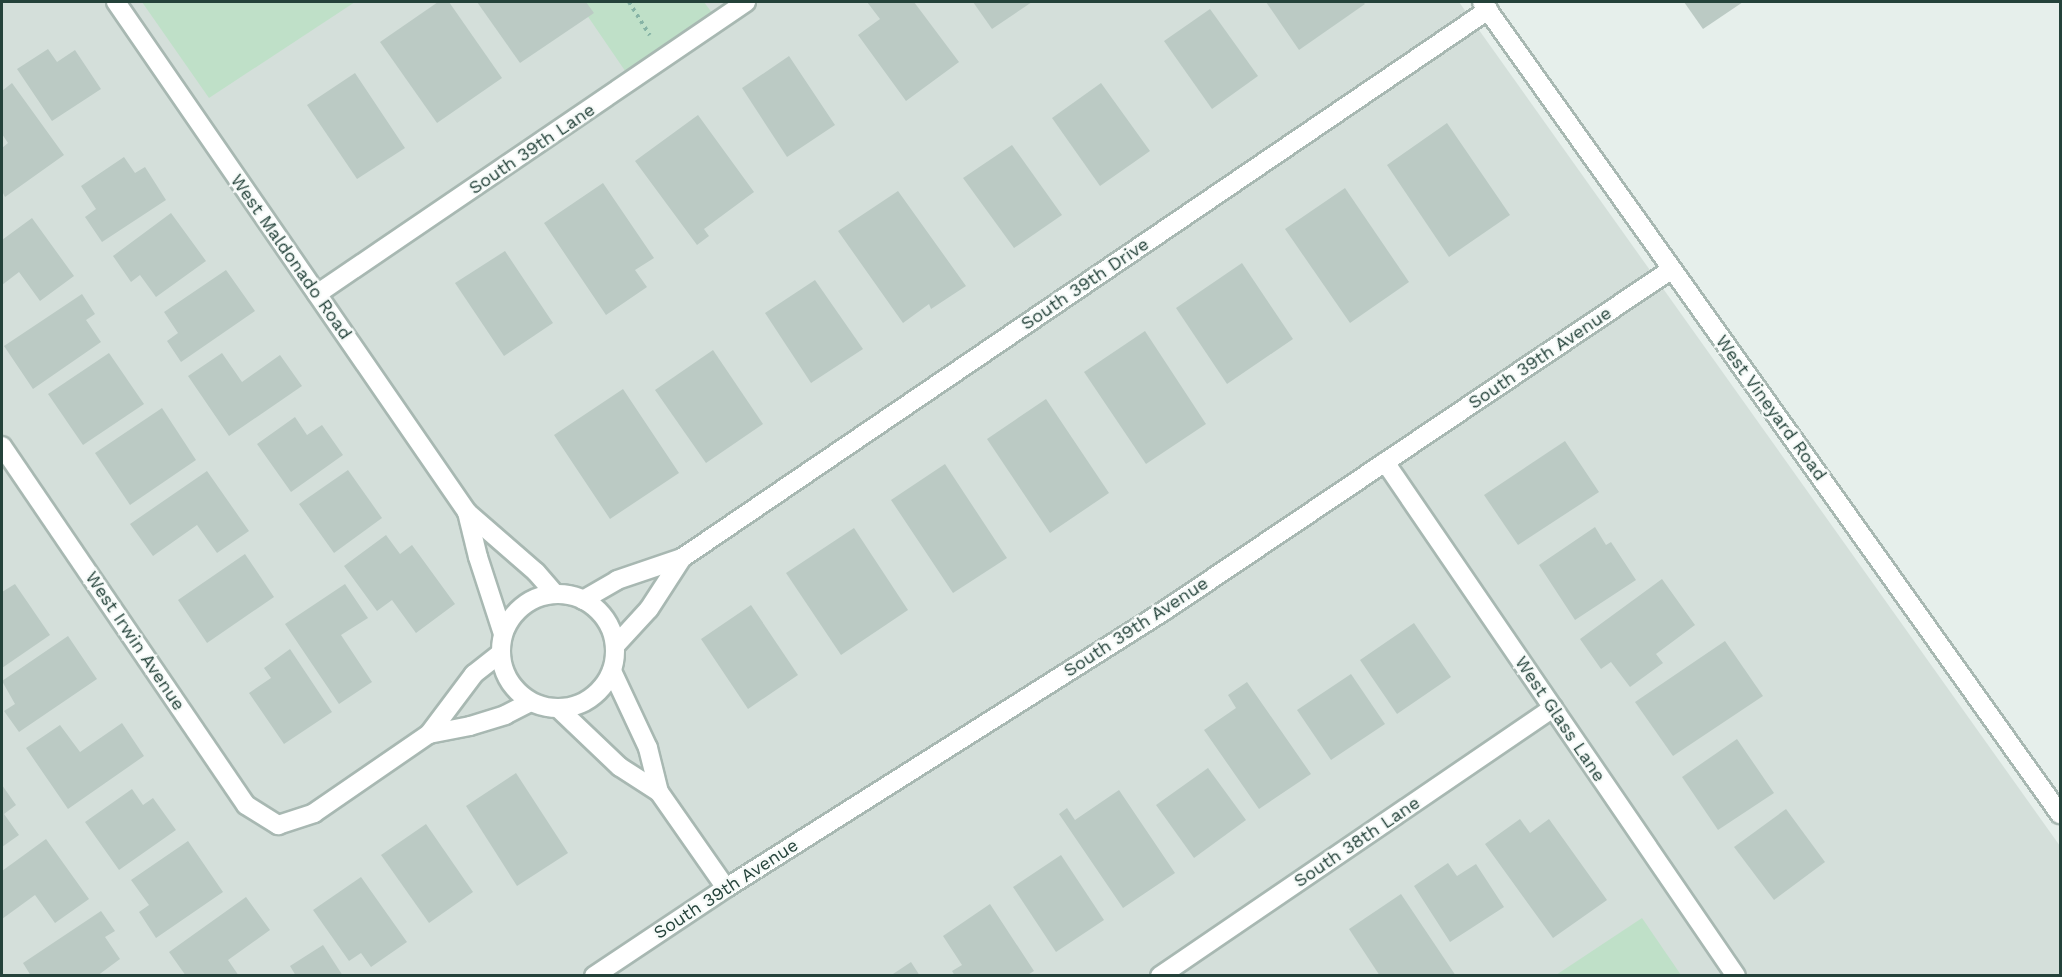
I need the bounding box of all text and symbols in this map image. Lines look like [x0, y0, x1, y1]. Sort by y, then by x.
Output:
street label: South 39th Lane [465, 99, 599, 199]
street label: West Maldonado Road [226, 170, 356, 344]
street label: South 39th Drive [1017, 233, 1153, 335]
street label: South 39th Avenue [1464, 302, 1616, 414]
street label: West Vineyard Road [1711, 331, 1831, 485]
street label: West Irwin Avenue [80, 567, 190, 715]
street label: South 39th Avenue [1060, 572, 1212, 682]
street label: West Glass Lane [1510, 652, 1610, 786]
street label: South 38th Lane [1290, 792, 1424, 892]
street label: South 39th Avenue [650, 834, 802, 944]

